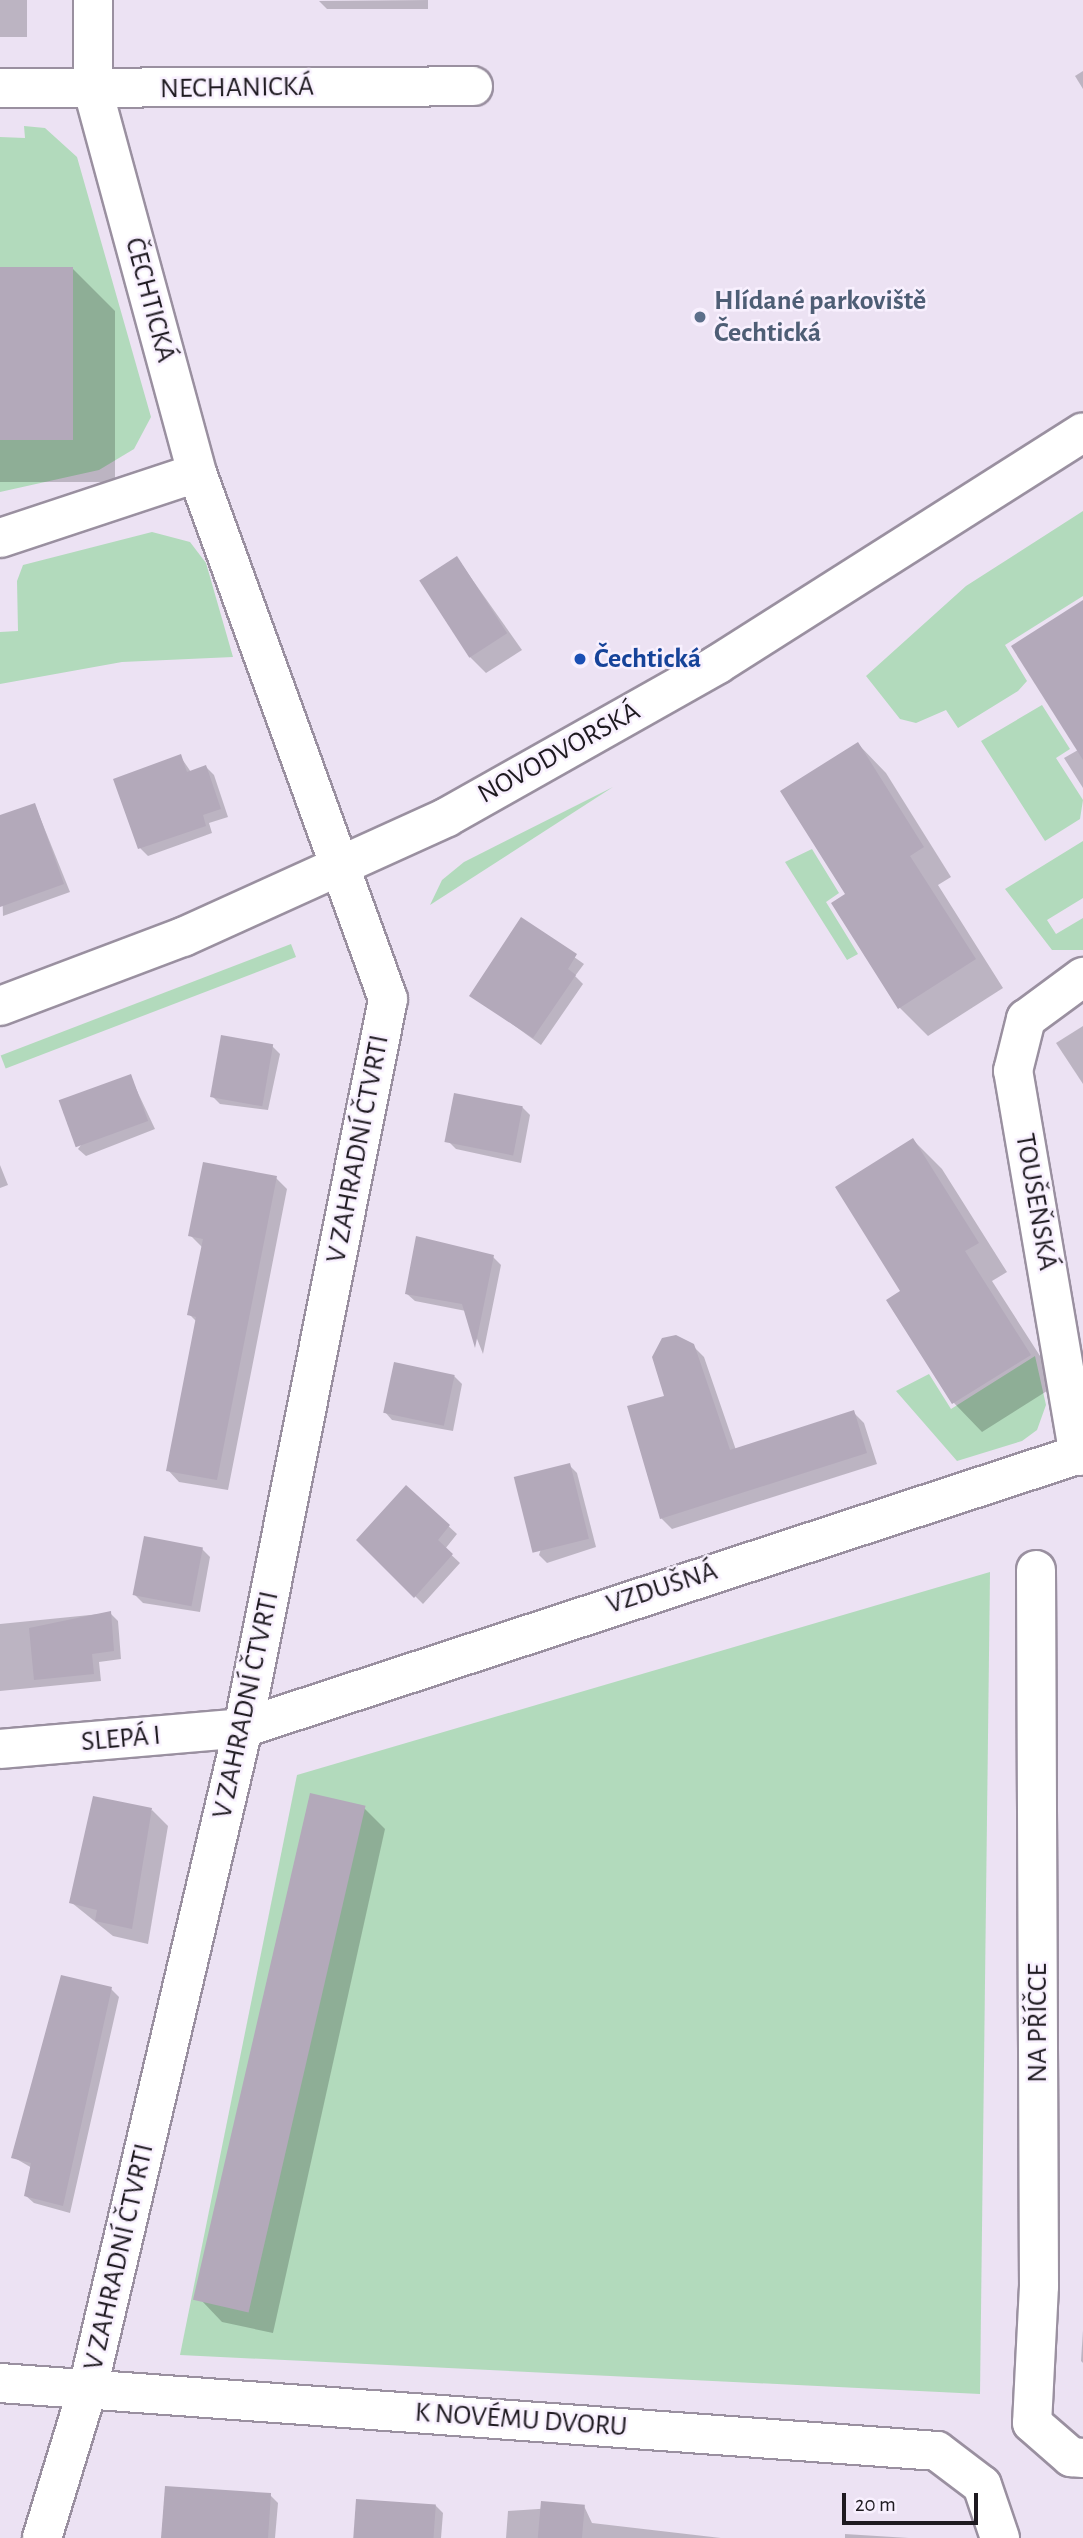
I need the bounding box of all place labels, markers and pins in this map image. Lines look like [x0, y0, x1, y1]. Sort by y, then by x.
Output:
place label: Hlídané parkoviště Čechtická [714, 284, 926, 350]
marker: Hlídané parkoviště Čechtická [692, 309, 708, 325]
place label: Čechtická [594, 642, 701, 676]
marker: Čechtická [572, 651, 588, 667]

